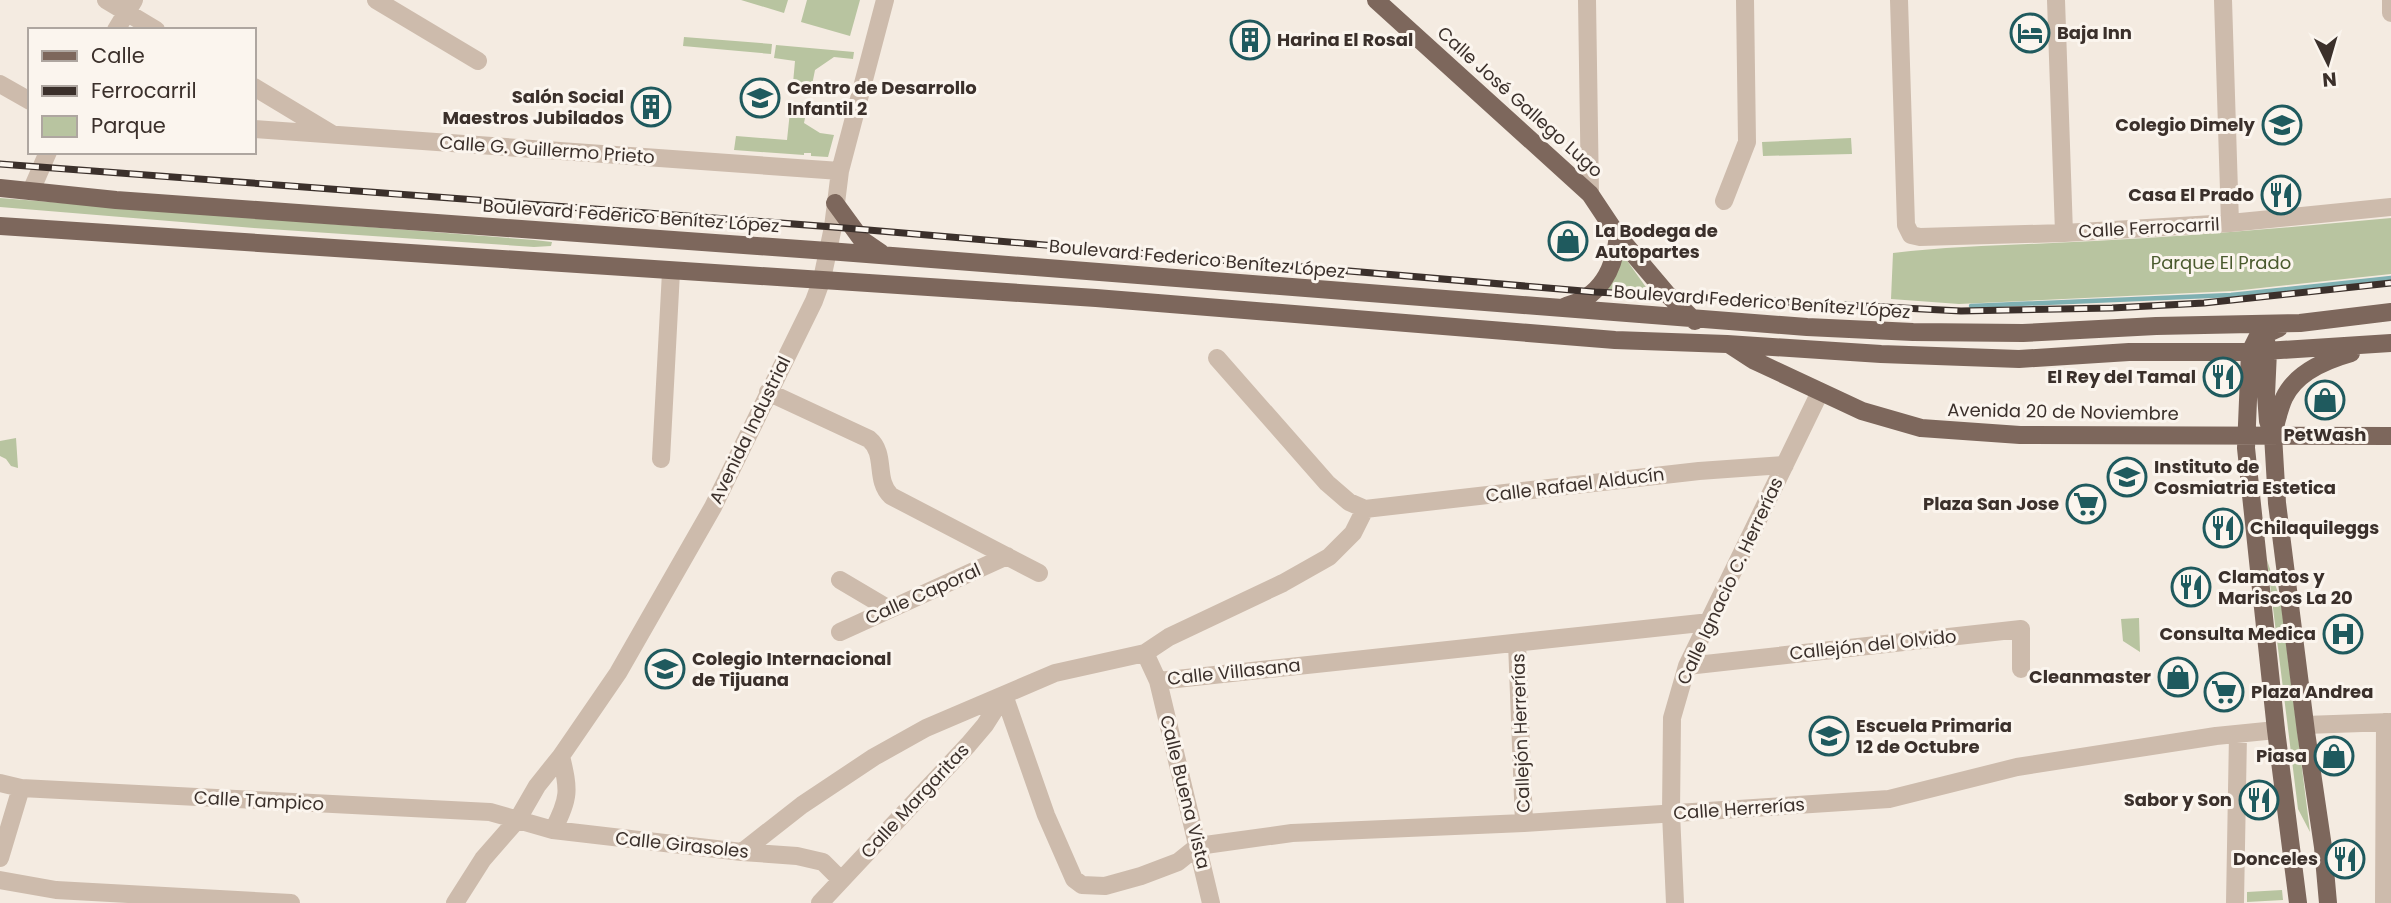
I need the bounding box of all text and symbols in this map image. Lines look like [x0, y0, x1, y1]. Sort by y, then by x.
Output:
hotel icon: Baja Inn [2009, 12, 2051, 54]
building icon: Harina El Rosal [1229, 19, 1271, 61]
street label: Calle José Gallego Lugo [1432, 20, 1609, 183]
place label: Baja Inn [2057, 20, 2132, 45]
place label: Harina El Rosal [1277, 27, 1413, 52]
legend [28, 28, 256, 154]
north arrow [2293, 28, 2363, 98]
text: Calle [91, 41, 145, 70]
text: N [2321, 65, 2338, 94]
place label: Centro de Desarrollo Infantil 2 [787, 75, 977, 121]
text: Ferrocarril [91, 76, 197, 105]
school or university icon: Centro de Desarrollo Infantil 2 [739, 77, 781, 119]
place label: Salón Social Maestros Jubilados [442, 84, 624, 130]
building icon: Salón Social Maestros Jubilados [630, 86, 672, 128]
school or university icon: Colegio Dimely [2261, 104, 2303, 146]
text: Parque [91, 111, 166, 140]
place label: Colegio Dimely [2115, 112, 2256, 137]
street label: Calle G. Guillermo Prieto [439, 130, 656, 169]
restaurant icon: Casa El Prado [2260, 174, 2302, 216]
place label: Casa El Prado [2128, 182, 2254, 207]
street label: Boulevard Federico Benítez López [482, 193, 780, 238]
street label: Calle Ferrocarril [2078, 211, 2220, 244]
place label: La Bodega de Autopartes [1595, 218, 1718, 264]
shop icon: La Bodega de Autopartes [1547, 220, 1589, 262]
street label: Boulevard Federico Benítez López [1048, 233, 1346, 284]
park label: Parque El Prado [2151, 250, 2291, 275]
street label: Boulevard Federico Benítez López [1613, 279, 1911, 324]
street label: Avenida Industrial [703, 352, 796, 508]
restaurant icon: El Rey del Tamal [2202, 356, 2244, 398]
place label: El Rey del Tamal [2047, 364, 2196, 389]
shop icon: PetWash [2304, 379, 2346, 421]
street label: Avenida 20 de Noviembre [1947, 397, 2179, 426]
place label: PetWash [2284, 422, 2366, 447]
place label: Instituto de Cosmiatria Estetica [2154, 454, 2336, 500]
school or university icon: Instituto de Cosmiatria Estetica [2106, 456, 2148, 498]
street label: Calle Rafael Alducín [1484, 461, 1666, 508]
street label: Calle Ignacio C. Herrerías [1670, 473, 1789, 689]
supermarket icon: Plaza San Jose [2065, 483, 2107, 525]
place label: Plaza San Jose [1923, 491, 2059, 516]
restaurant icon: Chilaquileggs [2202, 507, 2244, 549]
place label: Chilaquileggs [2250, 515, 2379, 540]
street label: Calle Caporal [861, 557, 984, 630]
place label: Clamatos y Mariscos La 20 [2218, 564, 2353, 610]
restaurant icon: Clamatos y Mariscos La 20 [2170, 566, 2212, 608]
hospital icon: Consulta Medica [2322, 613, 2364, 655]
place label: Consulta Medica [2160, 621, 2316, 646]
street label: Callejón del Olvido [1788, 623, 1958, 666]
place label: Colegio Internacional de Tijuana [692, 646, 892, 692]
school or university icon: Colegio Internacional de Tijuana [644, 648, 686, 690]
street label: Calle Villasana [1166, 652, 1302, 691]
street label: Callejón Herrerías [1505, 653, 1536, 813]
shop icon: Cleanmaster [2157, 656, 2199, 698]
place label: Cleanmaster [2029, 664, 2151, 689]
supermarket icon: Plaza Andrea [2203, 671, 2245, 713]
place label: Plaza Andrea [2251, 679, 2373, 704]
street label: Calle Buena Vista [1154, 712, 1217, 871]
place label: Escuela Primaria 12 de Octubre [1856, 713, 2012, 759]
school or university icon: Escuela Primaria 12 de Octubre [1808, 715, 1850, 757]
shop icon: Piasa [2313, 735, 2355, 777]
street label: Calle Margaritas [855, 738, 975, 864]
place label: Piasa [2256, 743, 2307, 768]
restaurant icon: Sabor y Son [2238, 779, 2280, 821]
street label: Calle Tampico [193, 785, 325, 816]
place label: Sabor y Son [2124, 787, 2232, 812]
street label: Calle Herrerías [1672, 791, 1806, 826]
street label: Calle Girasoles [614, 825, 750, 864]
restaurant icon: Donceles [2324, 838, 2366, 880]
place label: Donceles [2233, 846, 2318, 871]

